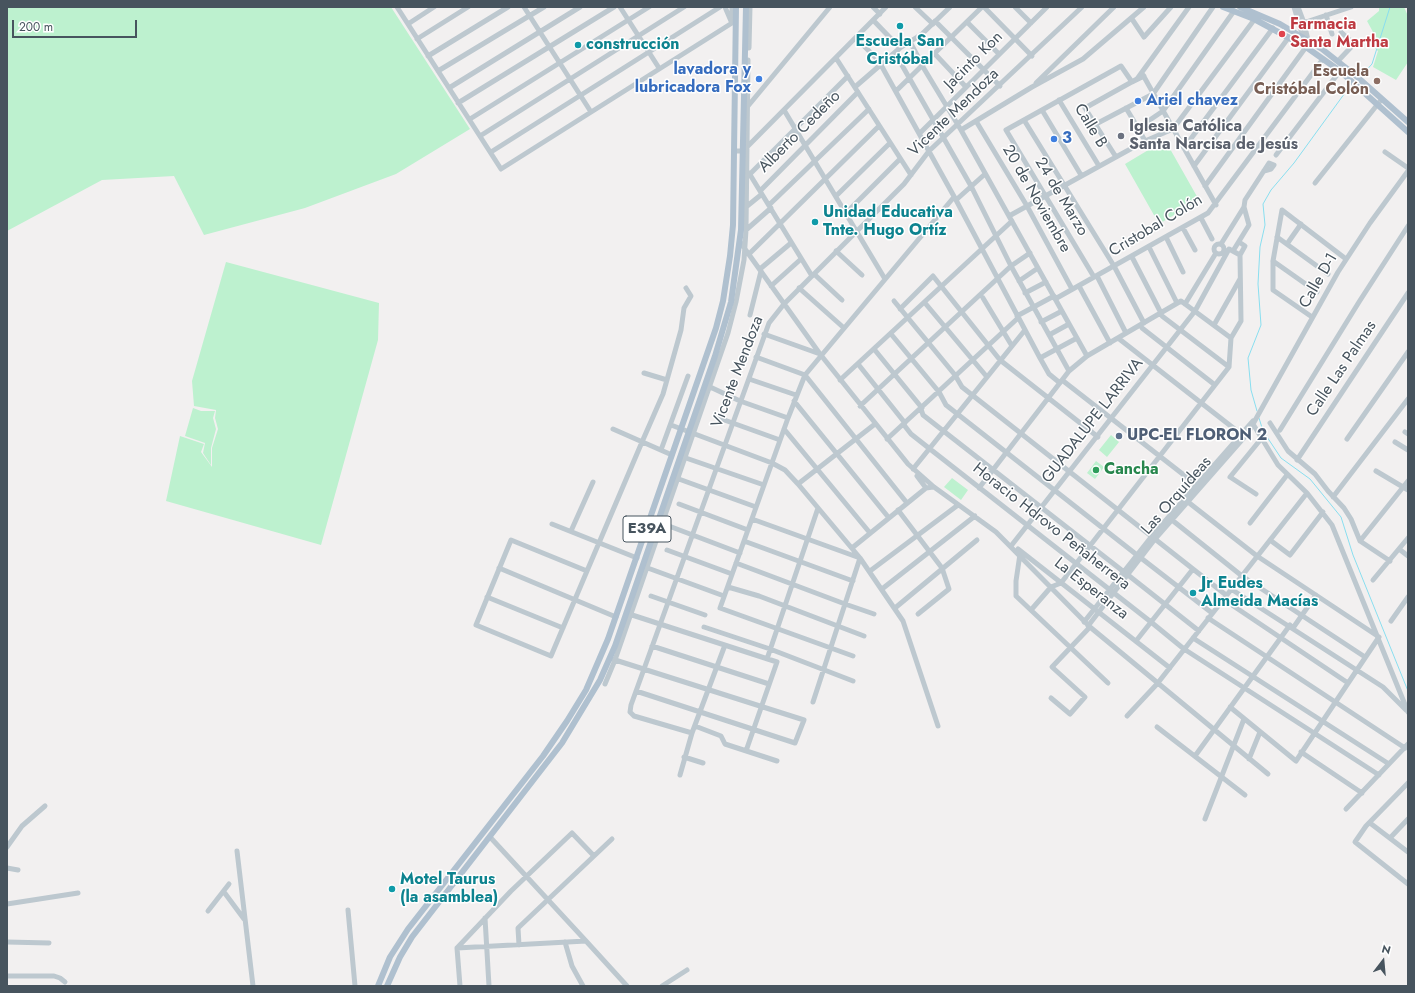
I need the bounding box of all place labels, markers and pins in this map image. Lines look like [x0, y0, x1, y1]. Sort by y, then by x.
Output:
place label: Farmacia Santa Martha [1290, 15, 1389, 53]
marker: Escuela San Cristóbal [895, 21, 905, 31]
marker: Farmacia Santa Martha [1277, 29, 1287, 39]
place label: Escuela San Cristóbal [856, 32, 944, 70]
place label: construcción [586, 35, 680, 55]
marker: construcción [573, 40, 583, 50]
place label: lavadora y lubricadora Fox [635, 60, 751, 98]
place label: Escuela Cristóbal Colón [1254, 62, 1369, 100]
marker: lavadora y lubricadora Fox [754, 74, 764, 84]
marker: Escuela Cristóbal Colón [1372, 76, 1382, 86]
place label: Ariel chavez [1146, 91, 1238, 111]
marker: Ariel chavez [1133, 96, 1143, 106]
place label: Iglesia Católica Santa Narcisa de Jesús [1129, 117, 1298, 155]
place label: 3 [1062, 129, 1072, 149]
marker: Iglesia Católica Santa Narcisa de Jesús [1116, 131, 1126, 141]
marker: 3 [1049, 134, 1059, 144]
place label: Unidad Educativa Tnte. Hugo Ortíz [823, 203, 953, 241]
marker: Unidad Educativa Tnte. Hugo Ortíz [810, 217, 820, 227]
place label: UPC-EL FLORON 2 [1127, 426, 1267, 446]
marker: UPC-EL FLORON 2 [1114, 431, 1124, 441]
place label: Cancha [1104, 460, 1159, 480]
marker: Cancha [1091, 465, 1101, 475]
place label: Jr Eudes Almeida Macías [1201, 574, 1318, 612]
marker: Jr Eudes Almeida Macías [1188, 588, 1198, 598]
place label: Motel Taurus (la asamblea) [400, 870, 498, 908]
marker: Motel Taurus (la asamblea) [387, 884, 397, 894]

